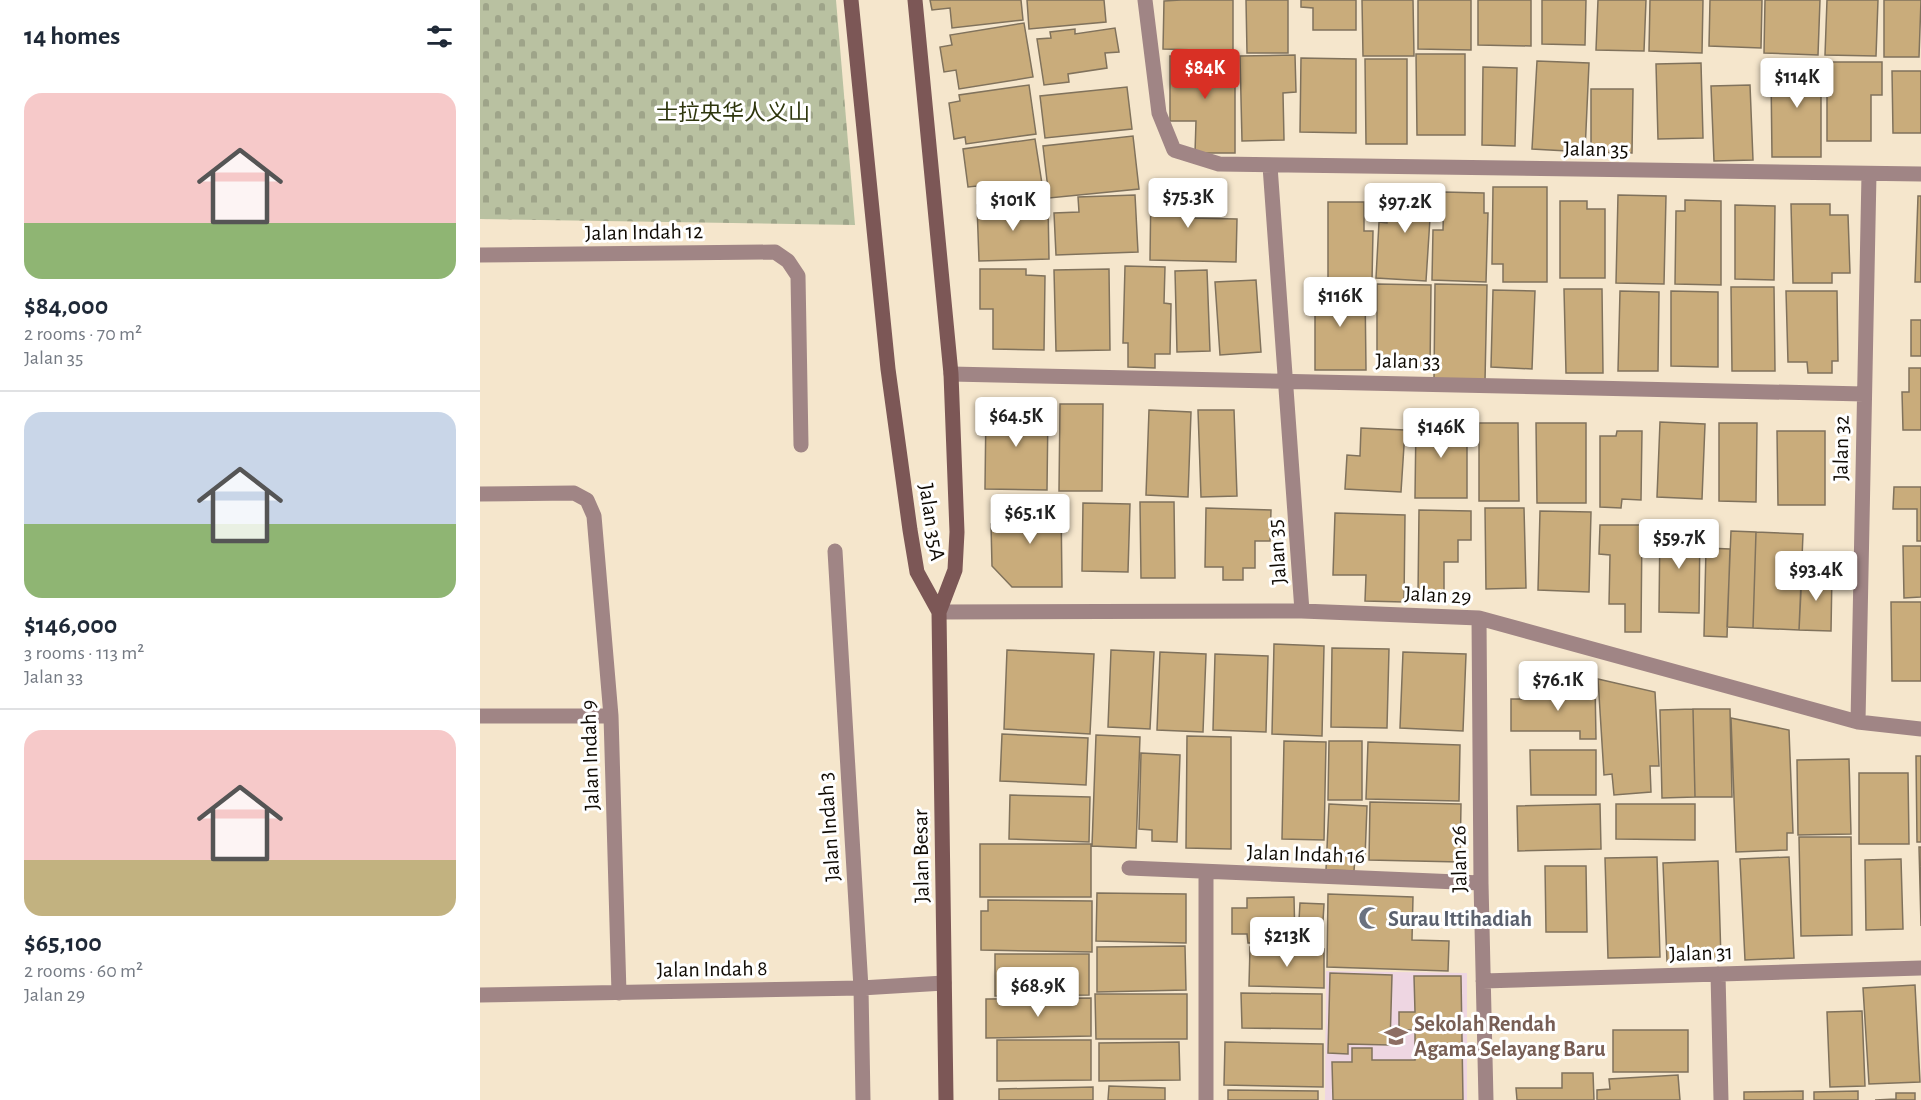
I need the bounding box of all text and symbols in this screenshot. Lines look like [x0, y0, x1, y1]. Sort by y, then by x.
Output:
icon: filters [423, 20, 456, 53]
text: 14 homes [24, 23, 120, 49]
pin: $84K [1169, 49, 1241, 100]
text: $84K [1185, 58, 1225, 78]
pin: $114K [1755, 58, 1839, 109]
text: $114K [1774, 67, 1820, 87]
park label: 士拉央华人义山 [656, 101, 810, 124]
icon: home [186, 132, 294, 240]
street label: Jalan 35 [1563, 137, 1629, 161]
pin: $75.3K [1139, 178, 1237, 229]
pin: $101K [971, 181, 1055, 232]
pin: $97.2K [1356, 183, 1454, 234]
text: $75.3K [1162, 187, 1214, 207]
text: $101K [990, 190, 1036, 210]
text: $97.2K [1379, 192, 1431, 212]
street label: Jalan Indah 12 [585, 220, 703, 244]
pin: $116K [1298, 277, 1382, 328]
text: $116K [1318, 286, 1362, 306]
text: $84,000 [24, 293, 108, 319]
text: 2 rooms · 70 m² [24, 324, 142, 344]
text: Jalan 35 [24, 348, 83, 368]
street label: Jalan 33 [1375, 349, 1441, 373]
pin: $64.5K [967, 397, 1065, 448]
text: $64.5K [989, 406, 1043, 426]
pin: $146K [1399, 408, 1483, 459]
street label: Jalan 32 [1829, 415, 1853, 481]
text: $146K [1417, 417, 1465, 437]
icon: home [186, 451, 294, 559]
street label: Jalan 35A [915, 482, 949, 563]
pin: $65.1K [981, 494, 1079, 545]
text: $65.1K [1005, 503, 1055, 523]
street label: Jalan 35 [1264, 519, 1290, 585]
pin: $59.7K [1630, 519, 1728, 570]
text: $59.7K [1653, 528, 1705, 548]
pin: $93.4K [1767, 551, 1865, 602]
text: $93.4K [1789, 560, 1843, 580]
street label: Jalan 29 [1404, 582, 1472, 608]
text: $146,000 [24, 612, 117, 638]
text: 3 rooms · 113 m² [24, 643, 144, 663]
pin: $76.1K [1509, 661, 1607, 712]
text: Jalan 33 [24, 667, 83, 687]
text: $76.1K [1533, 670, 1583, 690]
street label: Jalan Indah 9 [577, 699, 603, 811]
icon: home [186, 769, 294, 877]
street label: Jalan Indah 3 [814, 771, 844, 882]
street label: Jalan Besar [909, 809, 933, 903]
street label: Jalan 26 [1447, 825, 1471, 893]
street label: Jalan Indah 16 [1246, 841, 1366, 867]
mosque icon: Surau Ittihadiah [1357, 905, 1383, 931]
place label: Surau Ittihadiah [1388, 908, 1532, 930]
pin: $213K [1245, 917, 1329, 968]
text: $213K [1264, 926, 1310, 946]
text: $65,100 [24, 930, 102, 956]
street label: Jalan 31 [1669, 941, 1733, 965]
street label: Jalan Indah 8 [656, 957, 768, 981]
text: 2 rooms · 60 m² [24, 961, 143, 981]
pin: $68.9K [989, 967, 1087, 1018]
text: $68.9K [1011, 976, 1065, 996]
text: Jalan 29 [24, 985, 85, 1005]
place label: Sekolah Rendah Agama Selayang Baru [1414, 1013, 1606, 1061]
school or university icon: Sekolah Rendah Agama Selayang Baru [1383, 1023, 1409, 1049]

